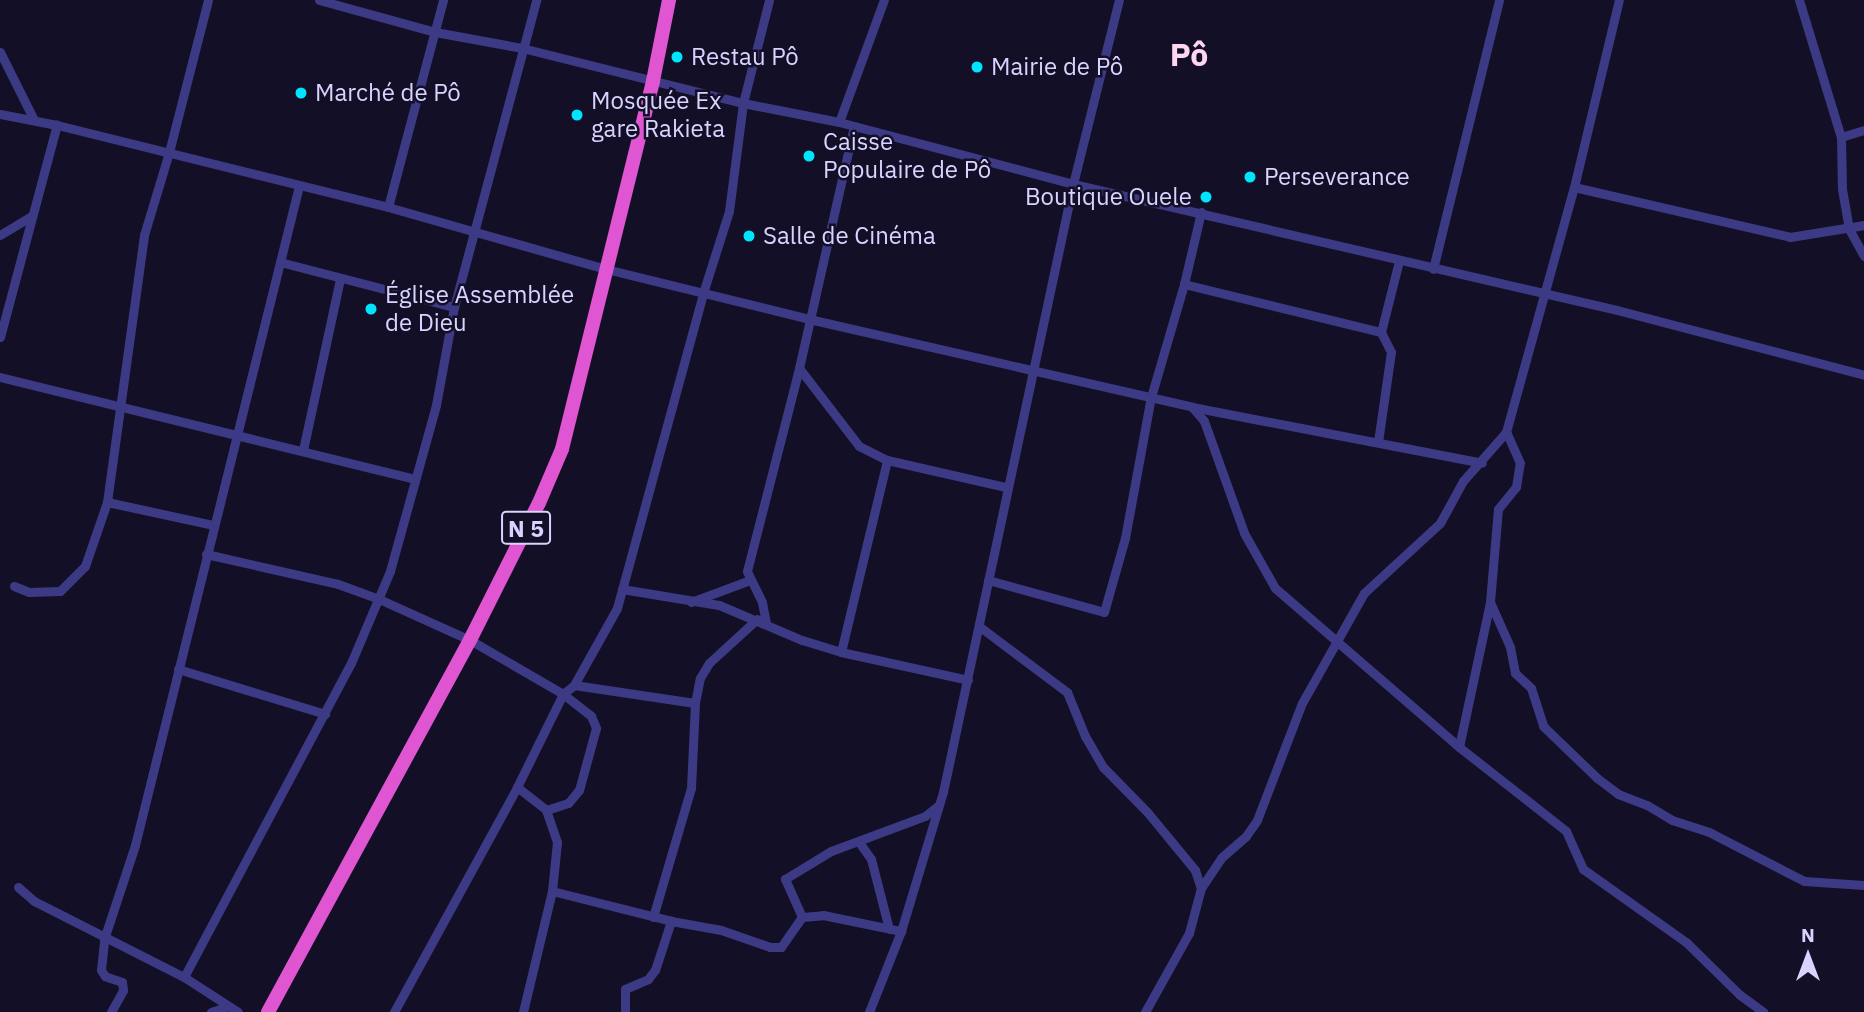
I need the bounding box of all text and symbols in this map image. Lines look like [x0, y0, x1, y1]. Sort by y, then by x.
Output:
district label: Pô [1170, 35, 1208, 73]
place label: Restau Pô [691, 43, 799, 71]
marker: Restau Pô [669, 49, 685, 65]
place label: Mairie de Pô [991, 53, 1123, 81]
marker: Mairie de Pô [969, 59, 985, 75]
place label: Marché de Pô [315, 79, 461, 107]
marker: Marché de Pô [293, 85, 309, 101]
place label: Mosquée Ex gare Rakieta [591, 87, 725, 143]
marker: Mosquée Ex gare Rakieta [569, 107, 585, 123]
place label: Caisse Populaire de Pô [823, 128, 991, 184]
marker: Caisse Populaire de Pô [801, 148, 817, 164]
place label: Perseverance [1264, 163, 1410, 191]
marker: Perseverance [1242, 169, 1258, 185]
place label: Boutique Ouele [1025, 183, 1192, 211]
marker: Boutique Ouele [1198, 189, 1214, 205]
place label: Salle de Cinéma [763, 222, 936, 250]
marker: Salle de Cinéma [741, 228, 757, 244]
place label: Église Assemblée de Dieu [385, 281, 574, 337]
marker: Église Assemblée de Dieu [363, 301, 379, 317]
road number: N 5 [500, 508, 552, 548]
north arrow [1773, 921, 1843, 991]
text: N [1801, 923, 1815, 947]

